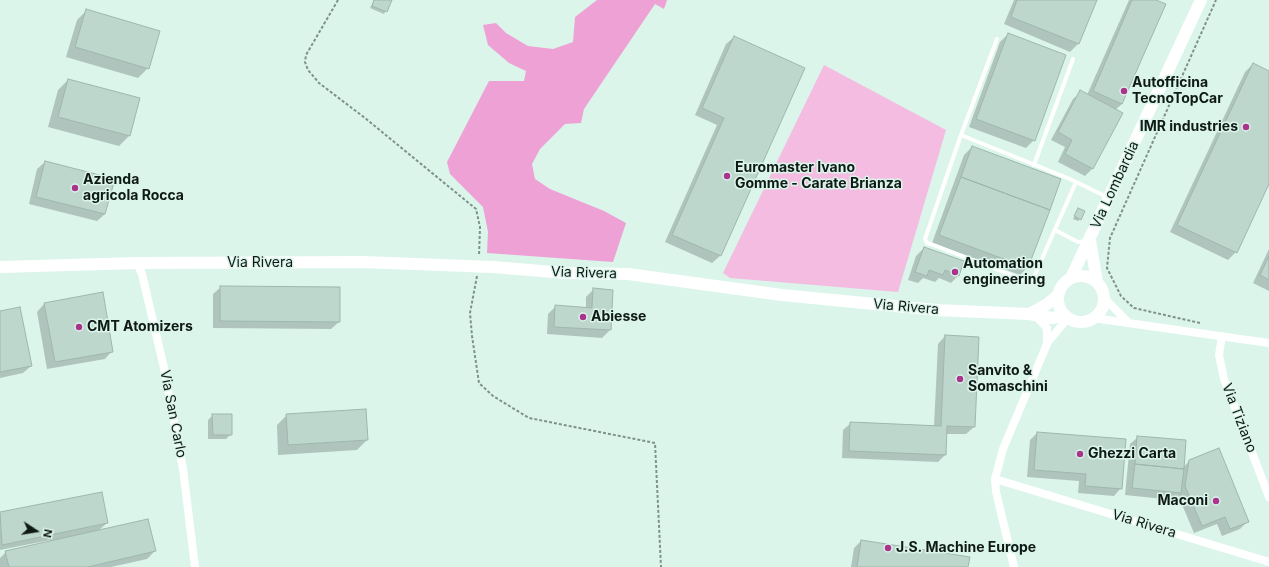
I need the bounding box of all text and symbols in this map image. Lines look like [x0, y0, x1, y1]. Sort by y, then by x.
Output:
place label: Autofficina TecnoTopCar [1132, 75, 1223, 108]
marker: Autofficina TecnoTopCar [1119, 86, 1129, 96]
place label: IMR industries [1140, 119, 1238, 135]
marker: IMR industries [1241, 122, 1251, 132]
street label: Via Lombardia [1087, 138, 1143, 232]
place label: Euromaster Ivano Gomme - Carate Brianza [735, 160, 902, 192]
marker: Euromaster Ivano Gomme - Carate Brianza [722, 171, 732, 181]
place label: Azienda agricola Rocca [83, 172, 184, 204]
marker: Azienda agricola Rocca [70, 183, 80, 193]
street label: Via Rivera [227, 255, 293, 271]
place label: Automation engineering [963, 256, 1045, 288]
street label: Via Rivera [551, 263, 617, 283]
marker: Automation engineering [950, 267, 960, 277]
street label: Via Rivera [872, 296, 940, 318]
place label: Abiesse [591, 309, 646, 325]
marker: Abiesse [578, 312, 588, 322]
place label: CMT Atomizers [87, 319, 193, 335]
marker: CMT Atomizers [74, 322, 84, 332]
place label: Sanvito & Somaschini [968, 363, 1048, 396]
street label: Via San Carlo [156, 369, 190, 459]
marker: Sanvito & Somaschini [955, 374, 965, 384]
street label: Via Tiziano [1218, 381, 1260, 455]
place label: Ghezzi Carta [1088, 446, 1176, 462]
marker: Ghezzi Carta [1075, 449, 1085, 459]
place label: Maconi [1157, 493, 1208, 509]
marker: Maconi [1211, 496, 1221, 506]
street label: Via Rivera [1110, 506, 1178, 542]
north arrow [16, 511, 56, 551]
text: N [40, 528, 55, 539]
place label: J.S. Machine Europe [896, 540, 1036, 556]
marker: J.S. Machine Europe [883, 543, 893, 553]

